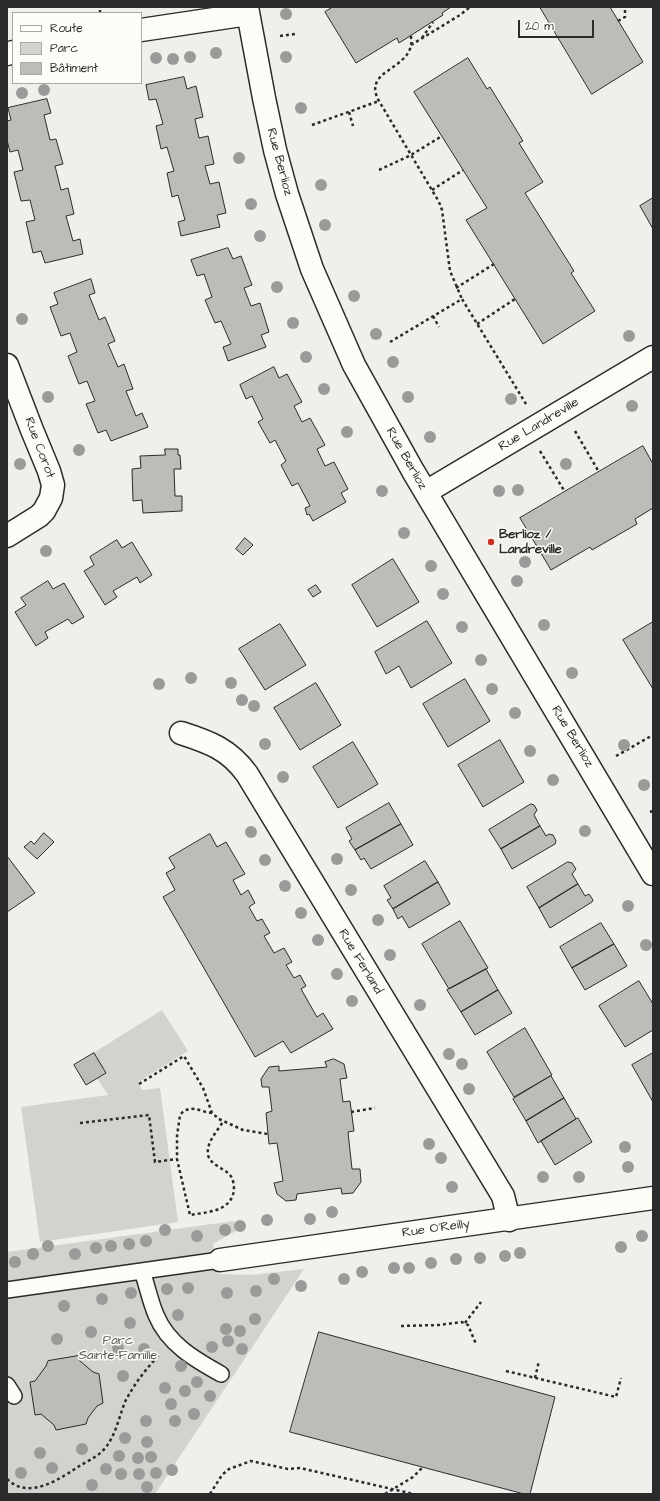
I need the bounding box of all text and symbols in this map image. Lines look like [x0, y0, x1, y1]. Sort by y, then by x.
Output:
legend [12, 12, 142, 84]
scale bar [520, 12, 596, 38]
text: 20 m [525, 18, 554, 35]
text: Route [50, 20, 83, 37]
text: Parc [50, 40, 78, 57]
text: Bâtiment [50, 60, 98, 77]
street label: Rue Berlioz [262, 127, 296, 197]
street label: Rue Landreville [496, 395, 582, 455]
street label: Rue Corot [20, 415, 58, 481]
street label: Rue Berlioz [382, 425, 430, 493]
place label: Berlioz / Landreville [499, 527, 562, 558]
marker: Berlioz / Landreville [486, 537, 496, 547]
street label: Rue Berlioz [547, 703, 597, 771]
street label: Rue Ferland [334, 927, 386, 997]
street label: Rue O'Reilly [401, 1217, 471, 1241]
park label: Parc Sainte-Famille [79, 1333, 157, 1364]

